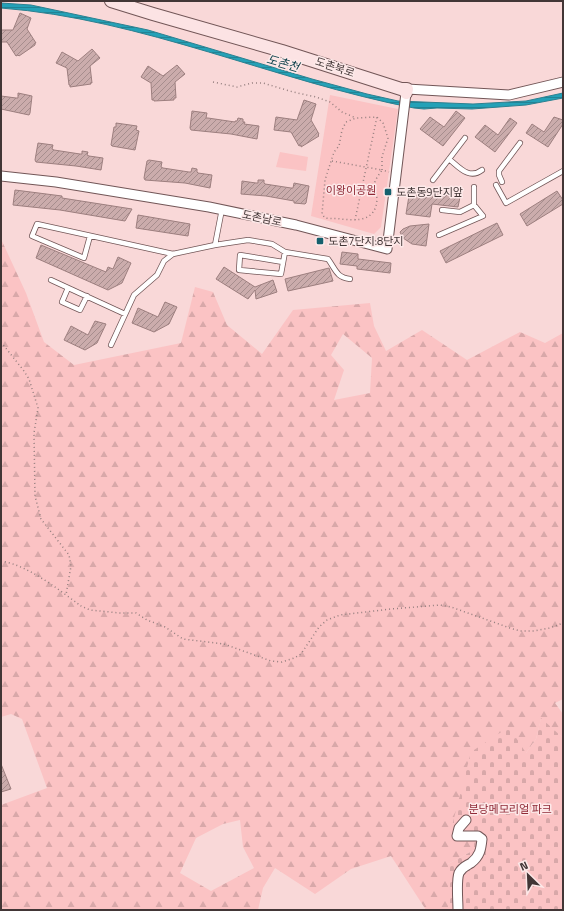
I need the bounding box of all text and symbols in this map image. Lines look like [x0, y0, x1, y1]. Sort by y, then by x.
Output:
water label: 도촌천 [264, 49, 303, 77]
street label: 도촌북로 [313, 53, 357, 81]
park label: 이왕이공원 [326, 182, 376, 198]
place label: 도촌동9단지앞 [396, 184, 463, 200]
marker: 도촌동9단지앞 [383, 187, 393, 197]
street label: 도촌남로 [241, 206, 283, 230]
place label: 도촌7단지.8단지 [328, 233, 403, 249]
marker: 도촌7단지.8단지 [315, 236, 325, 246]
park label: 분당메모리얼 파크 [468, 801, 552, 817]
north arrow [508, 855, 548, 895]
text: N [517, 857, 531, 875]

